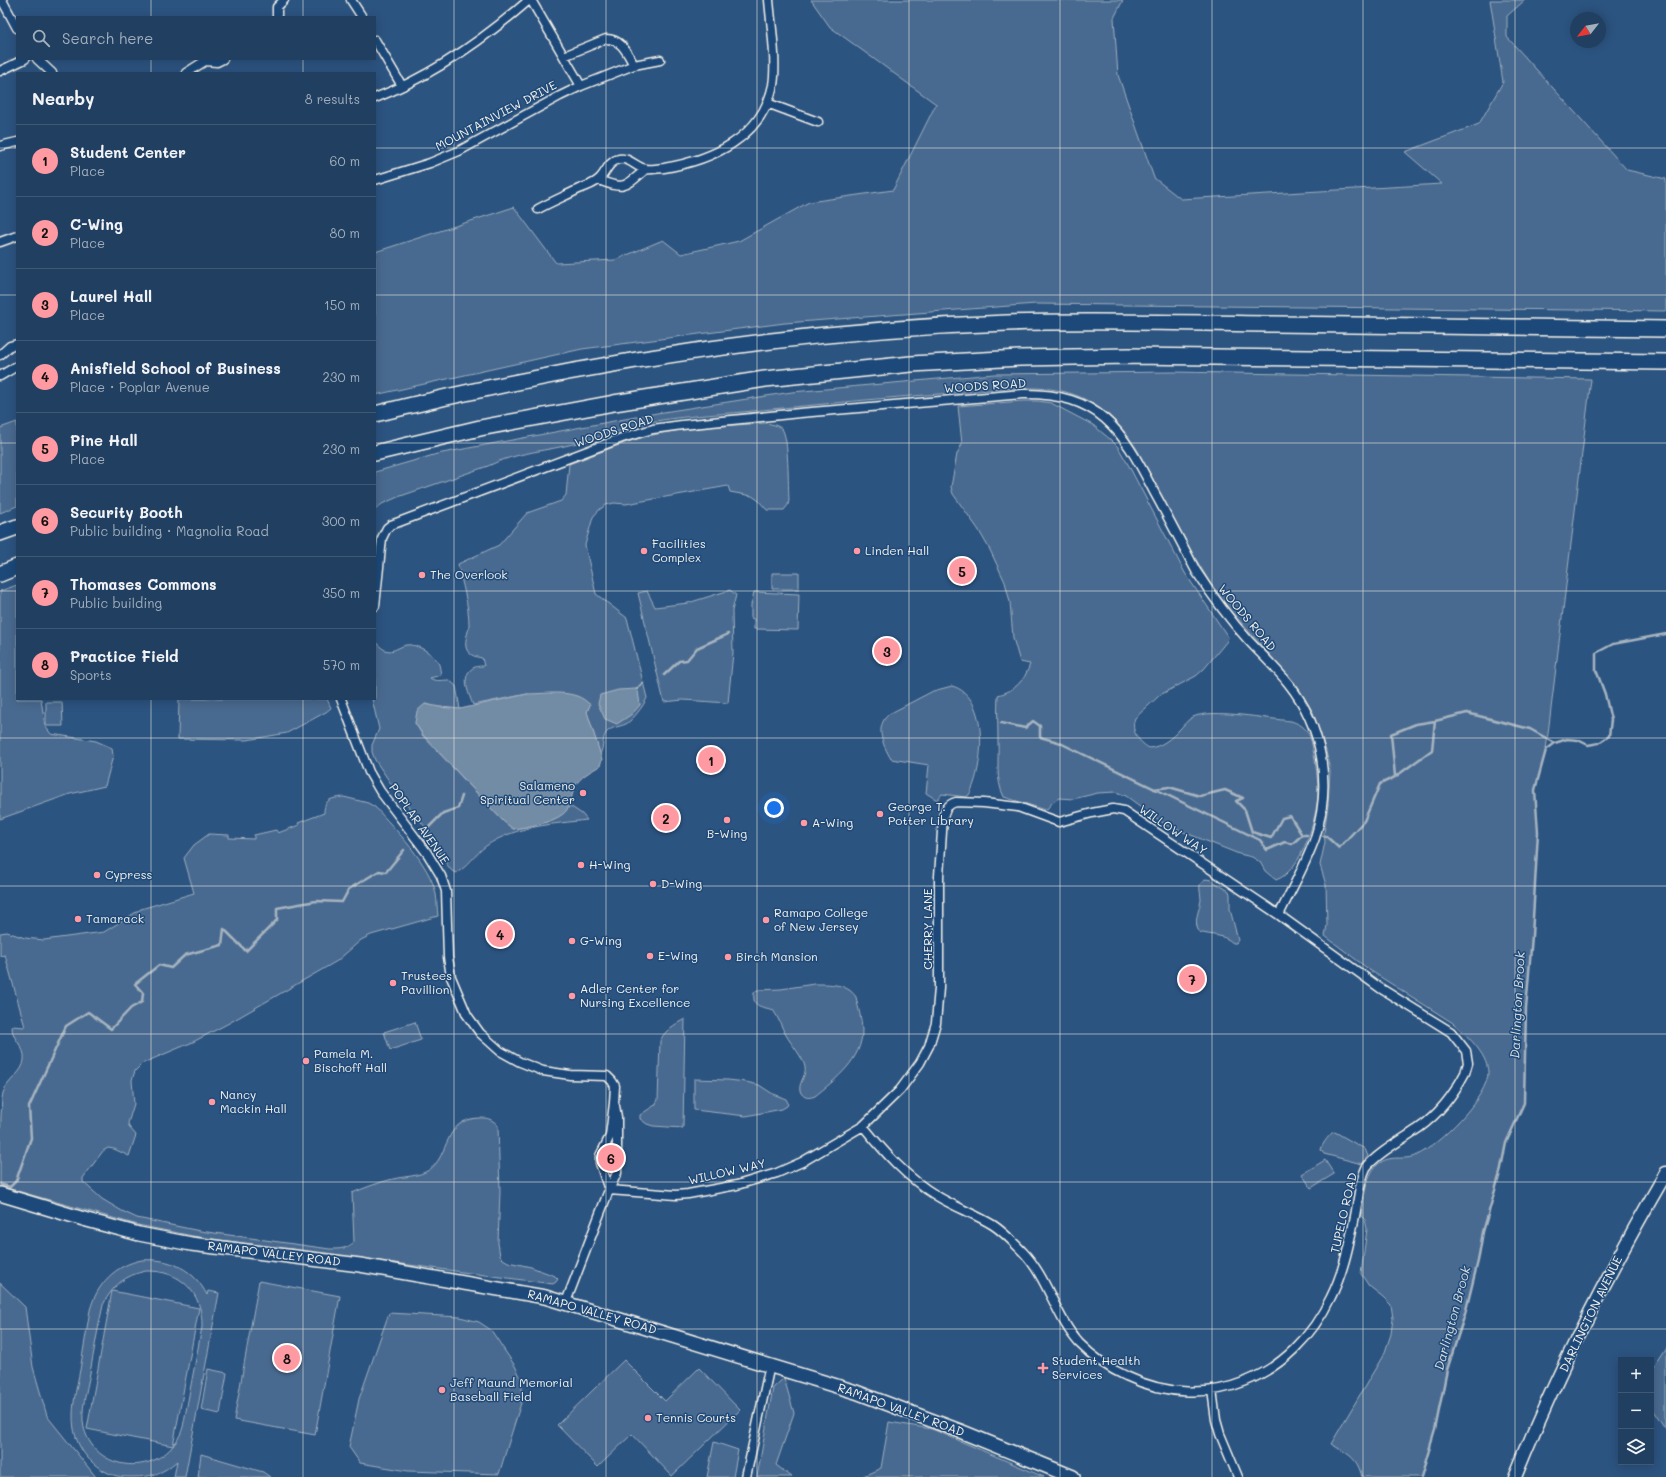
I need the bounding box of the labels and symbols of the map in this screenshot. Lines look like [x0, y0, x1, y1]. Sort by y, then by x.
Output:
north arrow [1570, 12, 1606, 48]
street label: MOUNTAINVIEW DRIVE [432, 76, 559, 154]
street label: WOODS ROAD [943, 374, 1026, 396]
street label: WOODS ROAD [572, 410, 655, 450]
place label: Facilities Complex [652, 535, 706, 565]
place label: Linden Hall [865, 542, 929, 558]
marker: Facilities Complex [639, 546, 649, 556]
marker: Linden Hall [852, 546, 862, 556]
pin: 5 [949, 556, 975, 586]
place label: The Overlook [430, 566, 508, 582]
marker: The Overlook [417, 570, 427, 580]
street label: WOODS ROAD [1215, 581, 1280, 654]
pin: 3 [874, 636, 900, 666]
pin: 1 [698, 745, 724, 775]
place label: Salameno Spiritual Center [480, 777, 575, 807]
street label: POPLAR AVENUE [386, 780, 454, 867]
marker: Salameno Spiritual Center [578, 788, 588, 798]
your location [764, 798, 784, 818]
place label: George T. Potter Library [888, 798, 974, 828]
street label: WILLOW WAY [1136, 800, 1211, 858]
pin: 2 [653, 803, 679, 833]
marker: George T. Potter Library [875, 809, 885, 819]
place label: A-Wing [812, 814, 853, 830]
marker: B-Wing [722, 815, 732, 825]
marker: A-Wing [799, 818, 809, 828]
place label: B-Wing [707, 825, 747, 841]
place label: H-Wing [589, 856, 630, 872]
marker: H-Wing [576, 860, 586, 870]
place label: Cypress [105, 866, 153, 882]
marker: Cypress [92, 870, 102, 880]
place label: D-Wing [661, 875, 702, 891]
marker: D-Wing [648, 879, 658, 889]
street label: CHERRY LANE [919, 888, 935, 970]
place label: Ramapo College of New Jersey [774, 904, 868, 934]
place label: Tamarack [86, 910, 144, 926]
marker: Tamarack [73, 914, 83, 924]
marker: Ramapo College of New Jersey [761, 915, 771, 925]
pin: 4 [487, 919, 513, 949]
place label: G-Wing [580, 932, 622, 948]
marker: G-Wing [567, 936, 577, 946]
place label: E-Wing [658, 947, 698, 963]
place label: Birch Mansion [736, 948, 818, 964]
water label: Darlington Brook [1505, 950, 1528, 1059]
marker: E-Wing [645, 951, 655, 961]
marker: Birch Mansion [723, 952, 733, 962]
pin: 7 [1179, 964, 1205, 994]
place label: Trustees Pavillion [401, 967, 452, 997]
marker: Trustees Pavillion [388, 978, 398, 988]
place label: Adler Center for Nursing Excellence [580, 980, 690, 1010]
marker: Adler Center for Nursing Excellence [567, 991, 577, 1001]
place label: Pamela M. Bischoff Hall [314, 1045, 387, 1075]
marker: Pamela M. Bischoff Hall [301, 1056, 311, 1066]
place label: Nancy Mackin Hall [220, 1086, 287, 1116]
marker: Nancy Mackin Hall [207, 1097, 217, 1107]
pin: 6 [598, 1143, 624, 1173]
street label: WILLOW WAY [686, 1154, 767, 1188]
street label: TUPELO ROAD [1326, 1171, 1360, 1255]
street label: RAMAPO VALLEY ROAD [207, 1237, 341, 1269]
street label: DARLINGTON AVENUE [1555, 1253, 1625, 1374]
water label: Darlington Brook [1429, 1263, 1474, 1372]
street label: RAMAPO VALLEY ROAD [526, 1285, 659, 1337]
pin: 8 [274, 1343, 300, 1373]
place label: Student Health Services [1052, 1352, 1140, 1382]
marker: Student Health Services [1037, 1362, 1049, 1374]
place label: Jeff Maund Memorial Baseball Field [450, 1374, 573, 1404]
street label: RAMAPO VALLEY ROAD [836, 1379, 967, 1439]
marker: Jeff Maund Memorial Baseball Field [437, 1385, 447, 1395]
place label: Tennis Courts [656, 1409, 736, 1425]
marker: Tennis Courts [643, 1413, 653, 1423]

